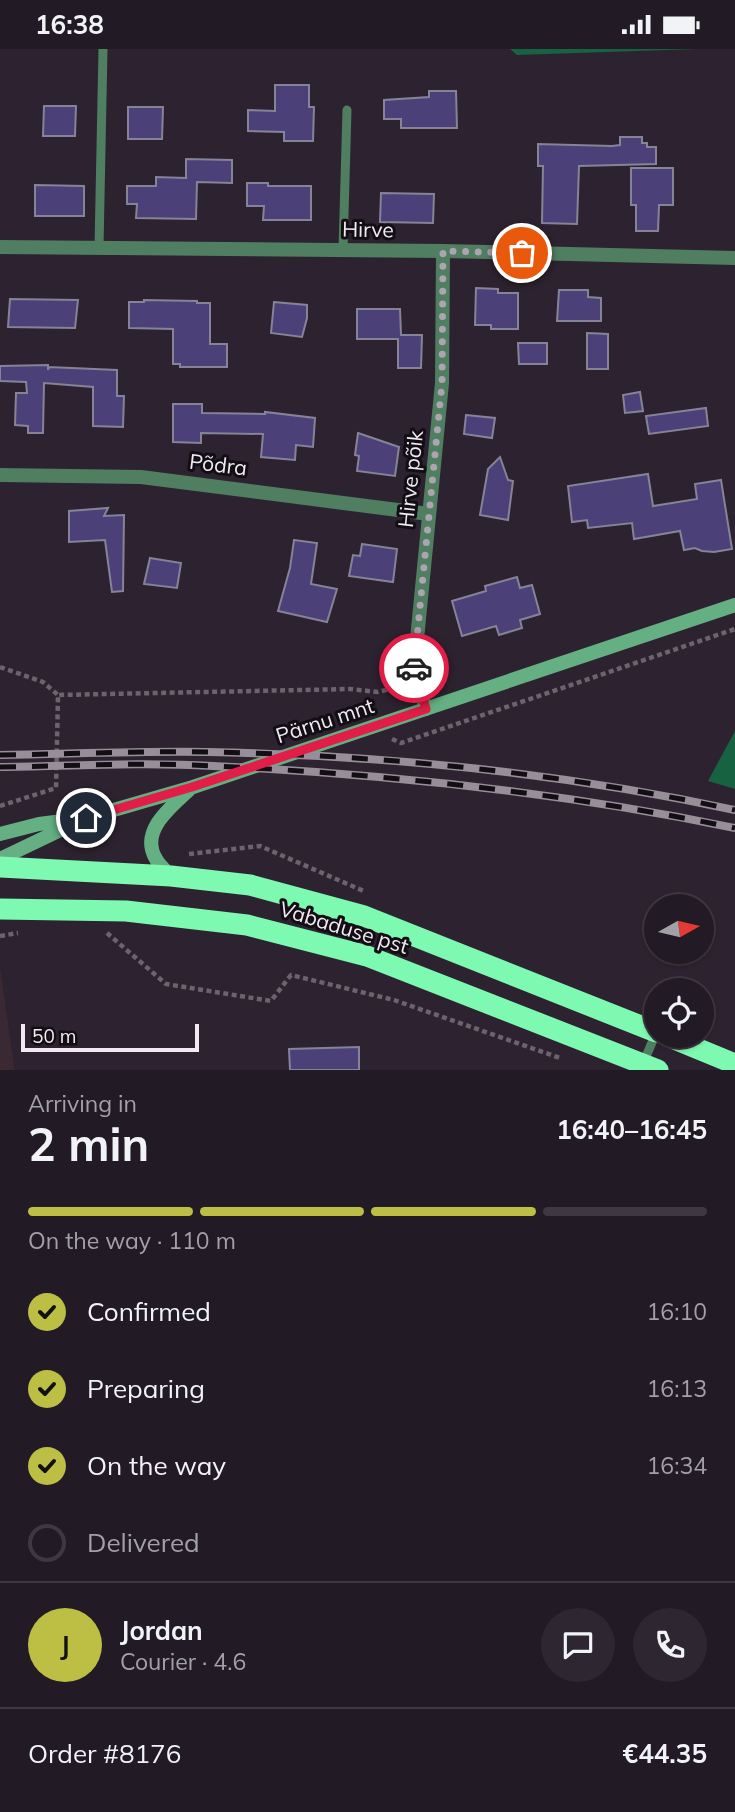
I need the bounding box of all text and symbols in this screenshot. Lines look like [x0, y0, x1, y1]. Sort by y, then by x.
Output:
text: 16:38 [35, 8, 104, 41]
street label: Hirve [342, 216, 394, 242]
pin [492, 223, 552, 283]
icon: bag [503, 234, 541, 272]
street label: Hirve põik [392, 429, 428, 529]
street label: Põdra [188, 448, 248, 480]
courier [379, 633, 449, 703]
icon: car [395, 649, 433, 687]
street label: Pärnu mnt [272, 692, 377, 748]
pin [56, 788, 116, 848]
icon: home [67, 799, 105, 837]
north arrow [644, 894, 714, 964]
map controls [644, 894, 714, 1048]
street label: Vabaduse pst [277, 895, 412, 959]
button: locate [644, 978, 714, 1048]
scale bar [21, 1021, 200, 1053]
text: 50 m [32, 1024, 76, 1048]
text: Arriving in [28, 1089, 137, 1118]
text: 16:40–16:45 [556, 1113, 707, 1146]
text: 2 min [28, 1115, 149, 1173]
text: On the way · 110 m [28, 1226, 236, 1255]
icon: check [28, 1293, 66, 1331]
text: Confirmed [87, 1295, 211, 1328]
text: 16:10 [647, 1297, 707, 1326]
icon: check [28, 1370, 66, 1408]
text: Preparing [87, 1372, 205, 1405]
text: 16:13 [647, 1374, 707, 1403]
icon: check [28, 1447, 66, 1485]
text: On the way [87, 1449, 226, 1482]
text: 16:34 [647, 1451, 707, 1480]
text: Delivered [87, 1526, 200, 1559]
button: chat [541, 1608, 615, 1682]
button: phone [633, 1608, 707, 1682]
text: Jordan [120, 1614, 203, 1647]
text: J [60, 1629, 70, 1662]
text: Courier · 4.6 [120, 1647, 246, 1676]
text: Order #8176 [28, 1737, 181, 1770]
text: €44.35 [623, 1737, 707, 1770]

